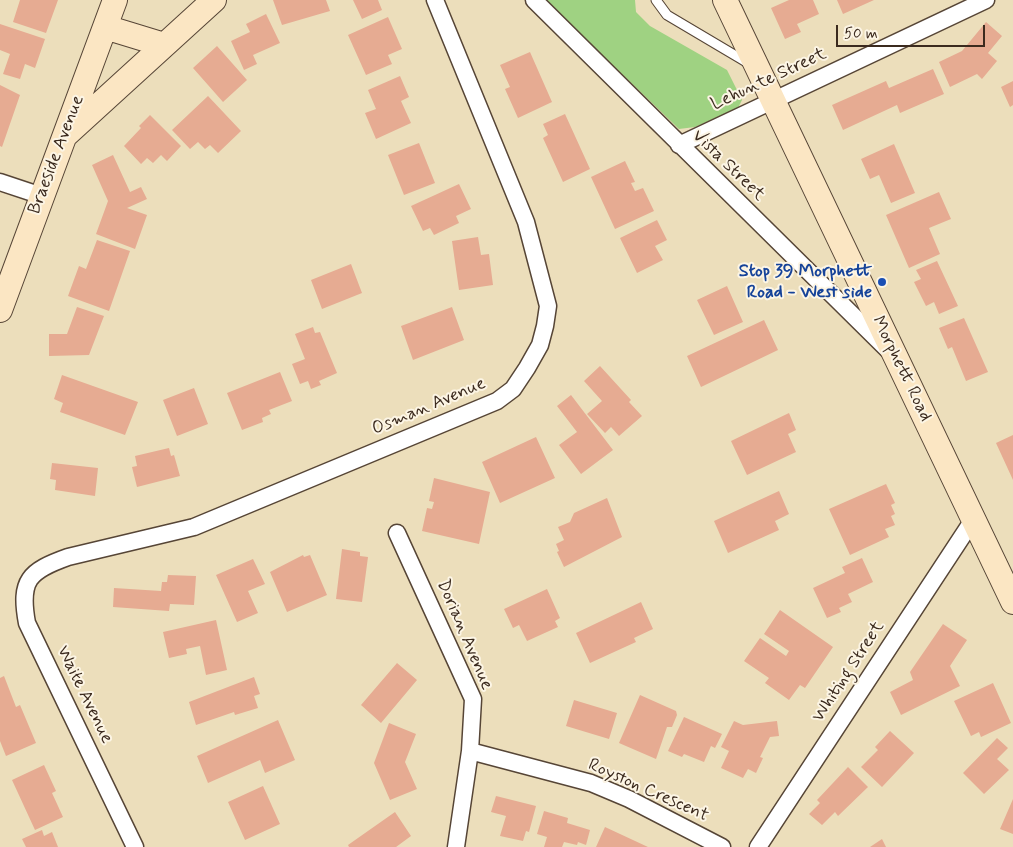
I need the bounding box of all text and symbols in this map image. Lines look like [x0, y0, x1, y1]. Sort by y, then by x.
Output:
scale bar [838, 15, 987, 47]
text: 50 m [844, 24, 878, 44]
street label: Lehunte Street [708, 44, 830, 116]
street label: Braeside Avenue [24, 92, 90, 218]
street label: Vista Street [687, 126, 769, 206]
place label: Stop 39 Morphett Road - West side [739, 261, 872, 304]
marker: Stop 39 Morphett Road - West side [876, 276, 888, 288]
street label: Morphett Road [866, 313, 936, 425]
street label: Osman Avenue [369, 373, 489, 441]
street label: Dorian Avenue [431, 577, 497, 693]
street label: Whiting Street [808, 618, 890, 726]
street label: Waite Avenue [51, 643, 117, 747]
street label: Royston Crescent [584, 755, 712, 827]

